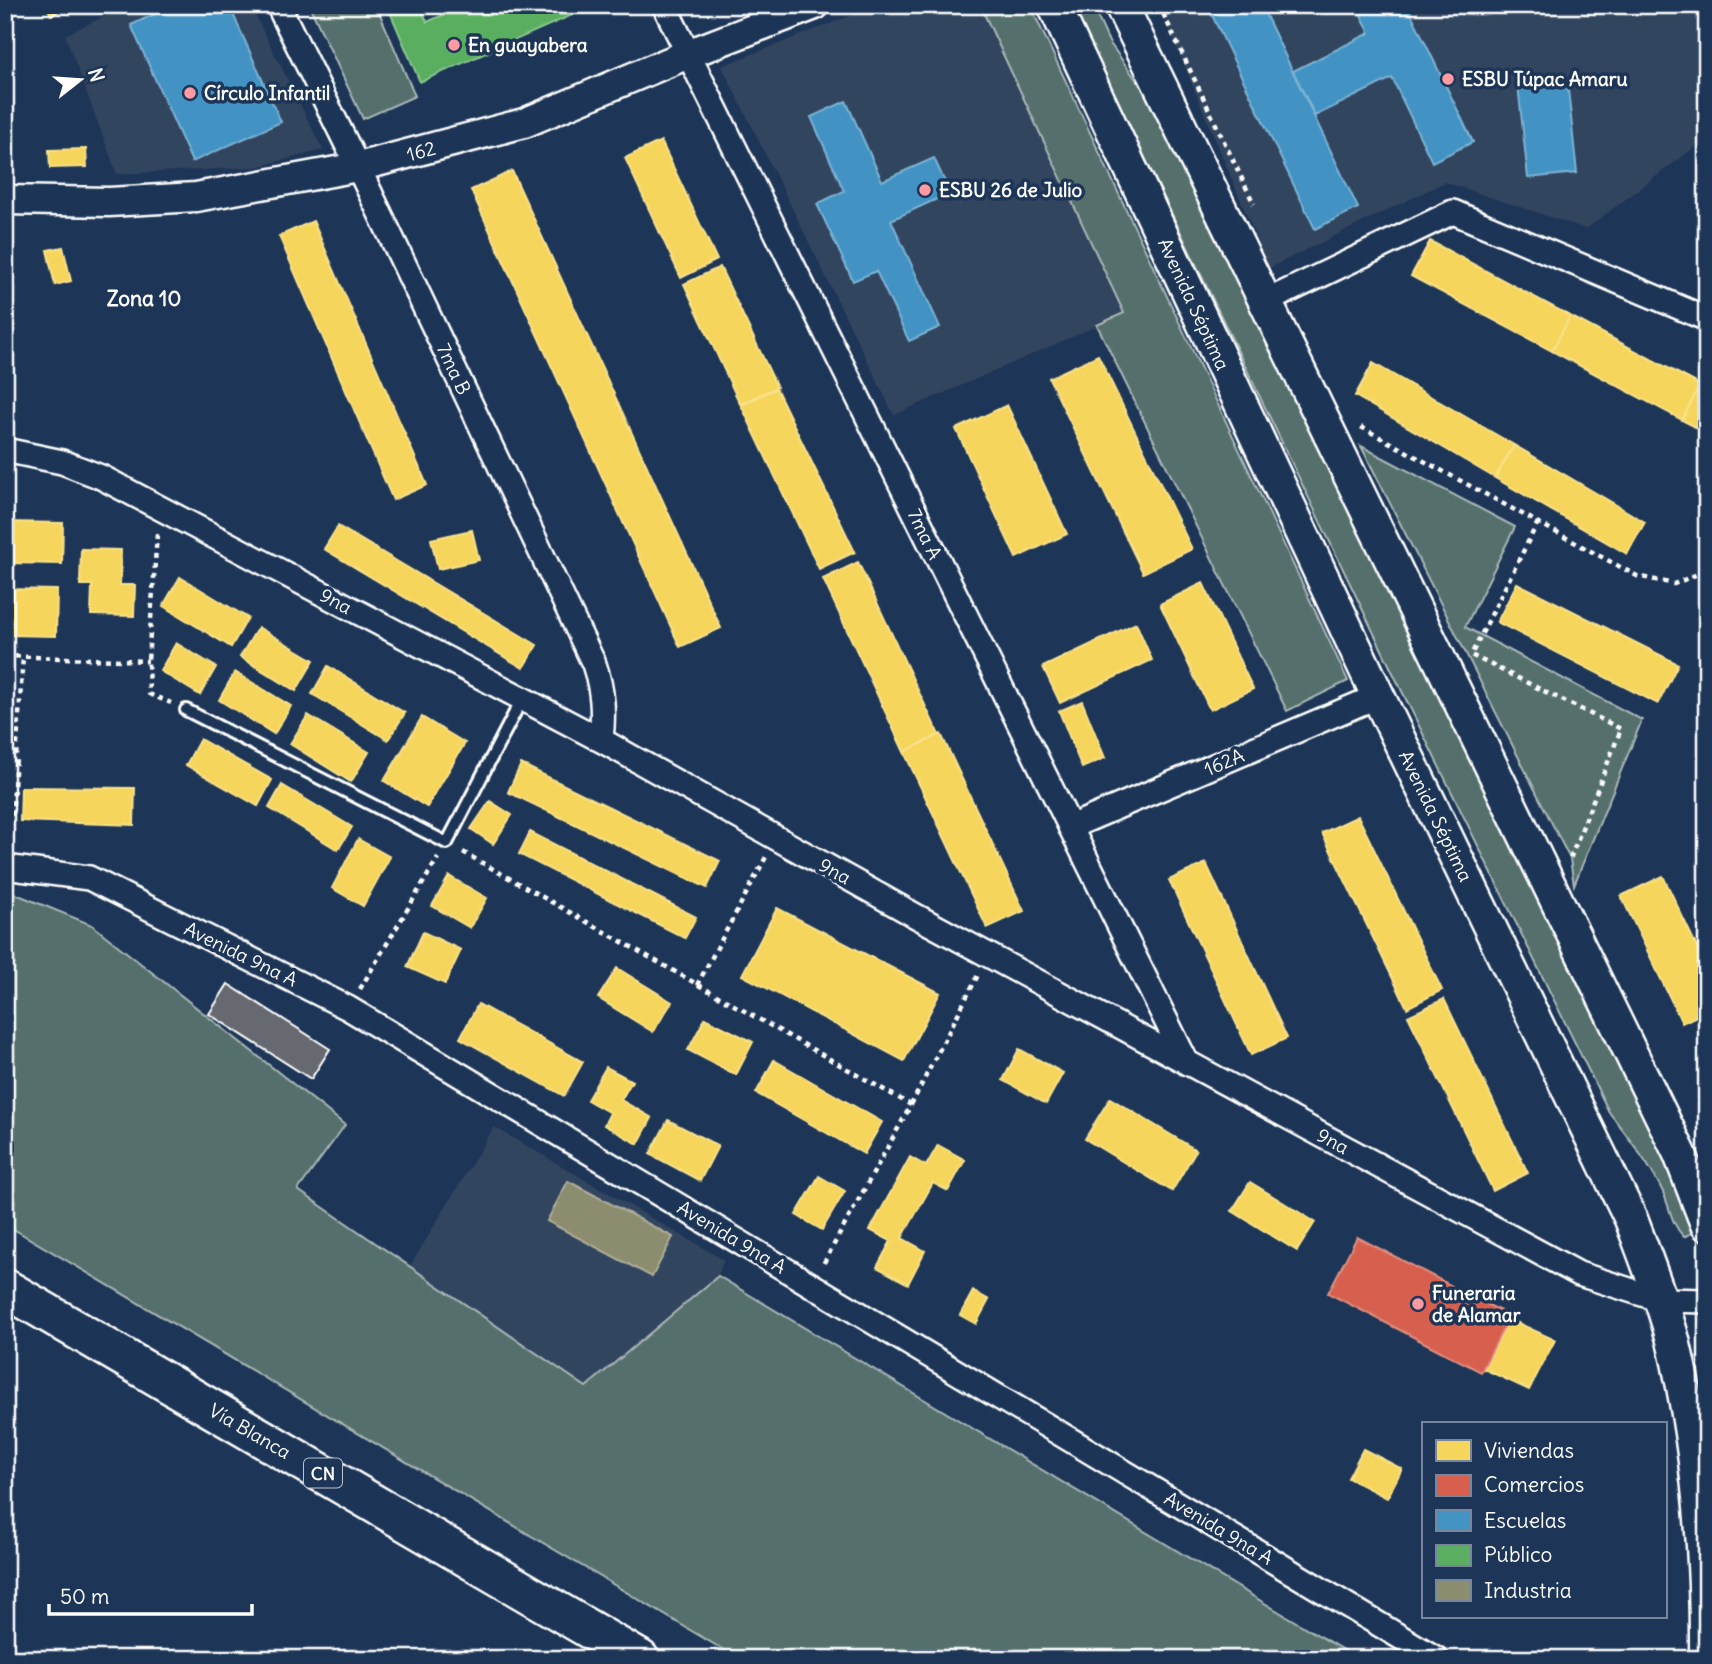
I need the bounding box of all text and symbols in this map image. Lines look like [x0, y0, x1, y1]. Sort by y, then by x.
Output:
place label: En guayabera [468, 33, 588, 57]
marker: En guayabera [446, 37, 462, 53]
north arrow [46, 46, 116, 116]
text: N [83, 65, 110, 85]
place label: ESBU Túpac Amaru [1462, 67, 1628, 91]
marker: ESBU Túpac Amaru [1440, 71, 1456, 87]
place label: Círculo Infantil [204, 81, 330, 105]
marker: Círculo Infantil [182, 85, 198, 101]
street label: 162 [404, 136, 438, 166]
place label: ESBU 26 de Julio [939, 178, 1083, 202]
marker: ESBU 26 de Julio [917, 182, 933, 198]
street label: Avenida Séptima [1153, 234, 1235, 374]
district label: Zona 10 [107, 285, 181, 312]
street label: 7ma B [432, 340, 476, 398]
street label: 7ma A [902, 505, 948, 563]
street label: 9na [316, 583, 356, 619]
street label: 162A [1200, 743, 1248, 781]
street label: Avenida Séptima [1394, 746, 1478, 886]
street label: 9na [815, 853, 855, 890]
street label: Avenida 9na A [181, 916, 301, 992]
street label: 9na [1313, 1123, 1353, 1159]
street label: Avenida 9na A [673, 1195, 791, 1279]
place label: Funeraria de Alamar [1432, 1281, 1521, 1327]
marker: Funeraria de Alamar [1410, 1296, 1426, 1312]
street label: Vía Blanca [205, 1398, 295, 1464]
legend [1422, 1422, 1666, 1618]
text: Viviendas [1484, 1437, 1574, 1464]
road number: CN [304, 1458, 342, 1488]
text: Comercios [1484, 1471, 1584, 1498]
street label: Avenida 9na A [1160, 1486, 1278, 1570]
text: Escuelas [1484, 1507, 1566, 1534]
text: Público [1484, 1541, 1552, 1568]
scale bar [49, 1573, 252, 1617]
text: Industria [1484, 1577, 1572, 1604]
text: 50 m [60, 1583, 109, 1610]

